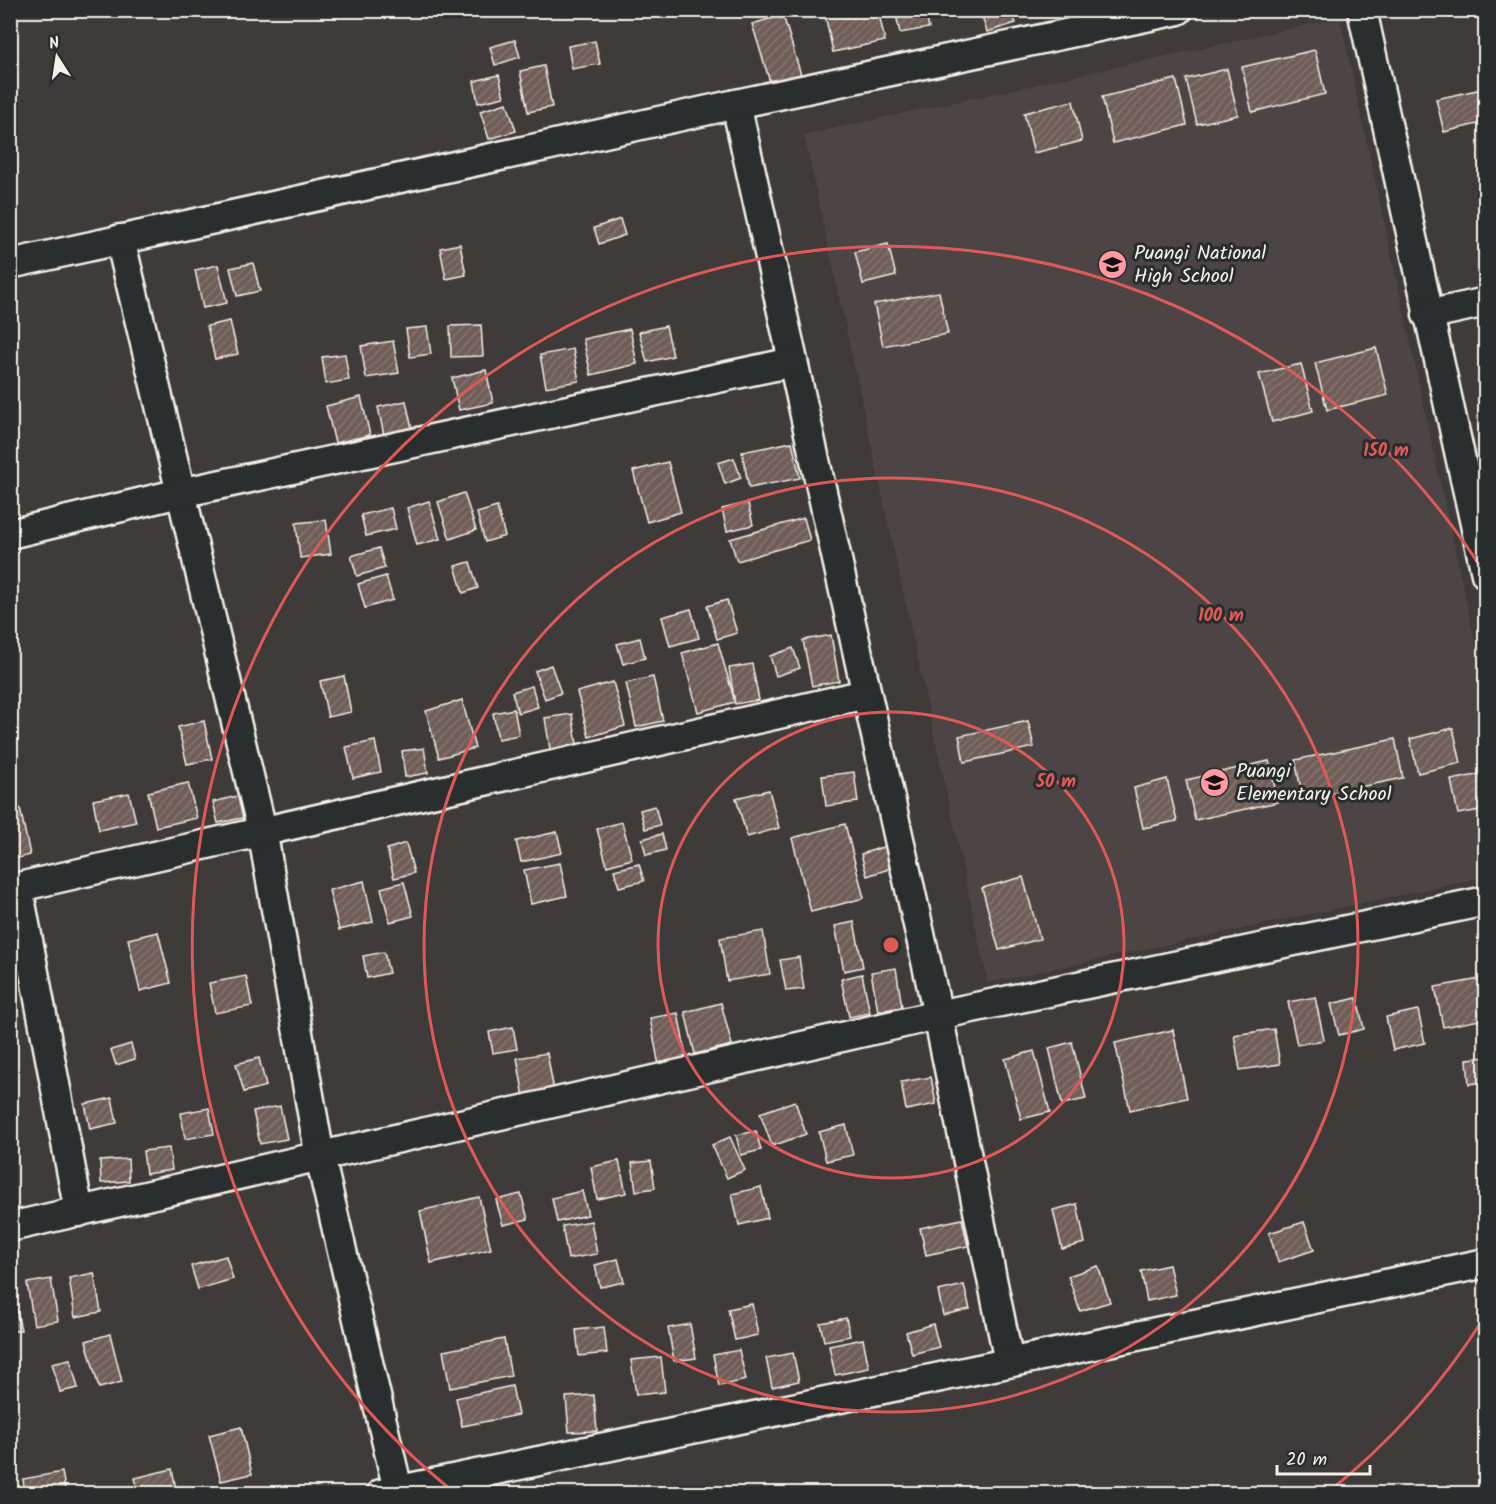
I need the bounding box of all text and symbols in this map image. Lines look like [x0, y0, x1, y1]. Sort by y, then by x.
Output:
north arrow [27, 27, 87, 87]
text: N [47, 31, 62, 57]
place label: Puangi National High School [1134, 238, 1266, 293]
school or university icon: Puangi National High School [1097, 249, 1129, 281]
text: 150 m [1363, 437, 1409, 466]
text: 100 m [1198, 602, 1244, 631]
place label: Puangi Elementary School [1236, 756, 1392, 811]
school or university icon: Puangi Elementary School [1199, 767, 1231, 799]
text: 50 m [1035, 768, 1076, 797]
centre of rings [881, 935, 901, 955]
scale bar [1277, 1438, 1370, 1476]
text: 20 m [1286, 1446, 1327, 1475]

